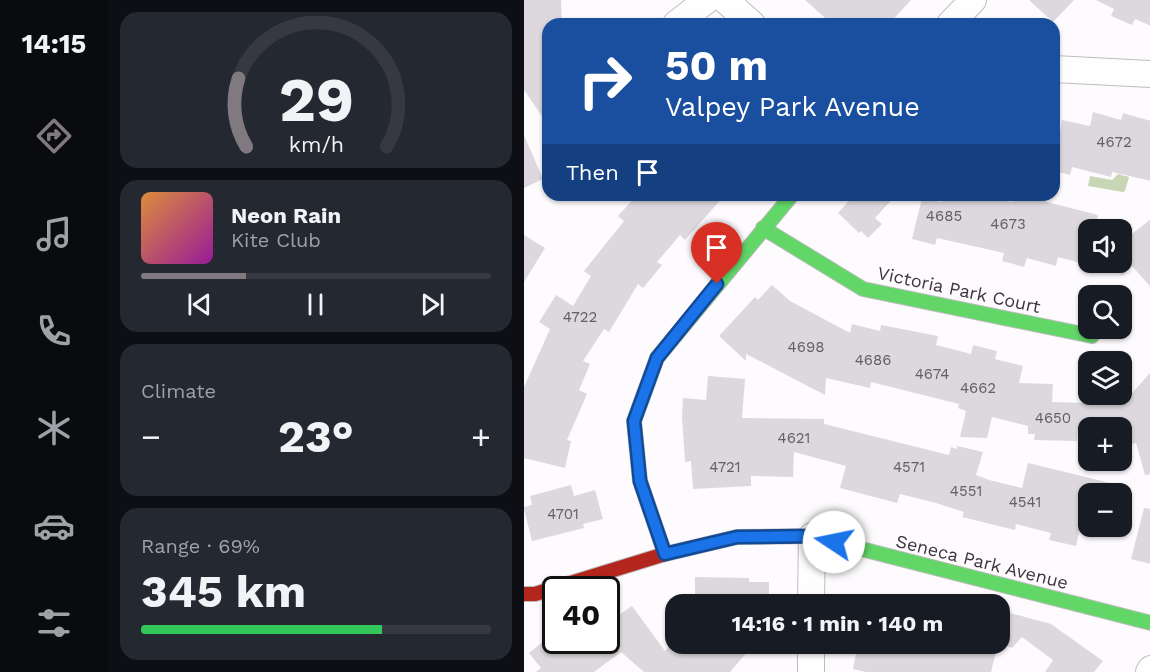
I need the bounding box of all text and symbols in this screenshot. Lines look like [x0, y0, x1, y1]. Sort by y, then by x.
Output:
text: 14:15 [22, 28, 86, 60]
text: 50 m [665, 41, 768, 90]
icon: right [566, 42, 644, 120]
text: 29 [278, 63, 354, 136]
text: Valpey Park Avenue [665, 91, 920, 123]
icon: directions [33, 115, 75, 157]
text: km/h [288, 132, 344, 157]
house number: 4672 [1096, 133, 1132, 151]
icon: arrive [631, 156, 664, 189]
text: Then [566, 160, 619, 185]
text: Neon Rain [231, 203, 341, 228]
house number: 4685 [926, 207, 962, 225]
icon: music [33, 213, 75, 255]
house number: 4673 [990, 215, 1026, 233]
map controls [1078, 219, 1132, 537]
button: sound [1078, 219, 1132, 273]
pin [691, 222, 742, 284]
text: Kite Club [231, 228, 321, 252]
icon: arrive [700, 231, 733, 264]
street label: Victoria Park Court [876, 262, 1043, 317]
button: search [1078, 285, 1132, 339]
icon: previous [183, 288, 216, 321]
icon: pause [299, 288, 332, 321]
icon: next [416, 288, 449, 321]
house number: 4722 [563, 308, 597, 326]
icon: phone [33, 310, 75, 352]
house number: 4698 [788, 338, 824, 356]
house number: 4686 [855, 351, 891, 369]
button: layers [1078, 351, 1132, 405]
house number: 4674 [915, 365, 949, 383]
text: Climate [141, 379, 216, 403]
house number: 4662 [960, 379, 996, 397]
icon: climate [33, 407, 75, 449]
house number: 4650 [1035, 409, 1071, 427]
text: 23° [278, 410, 354, 463]
text: − [141, 417, 161, 456]
text: + [471, 417, 491, 456]
button: + [1078, 417, 1132, 471]
house number: 4621 [778, 429, 810, 447]
house number: 4721 [709, 458, 741, 476]
house number: 4571 [893, 458, 925, 476]
house number: 4551 [950, 482, 982, 500]
button: − [1078, 483, 1132, 537]
house number: 4541 [1009, 493, 1041, 511]
icon: car [33, 505, 75, 547]
house number: 4701 [547, 505, 579, 523]
position arrow [802, 510, 866, 574]
street label: Seneca Park Avenue [894, 530, 1070, 593]
text: Range · 69% [141, 534, 260, 558]
text: 345 km [141, 565, 306, 618]
speed limit sign: 40 [542, 576, 620, 654]
icon: filters [33, 602, 75, 644]
text: 14:16 · 1 min · 140 m [732, 611, 943, 636]

